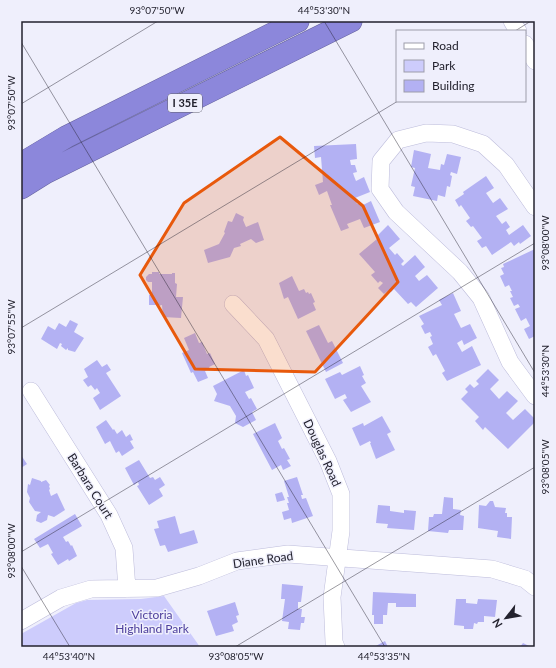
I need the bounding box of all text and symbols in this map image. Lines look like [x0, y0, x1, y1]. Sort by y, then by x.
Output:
text: 93°07'50"W [129, 4, 185, 16]
text: 44°53'30"N [298, 4, 350, 16]
legend [396, 30, 526, 102]
text: Road [432, 38, 459, 53]
text: Park [432, 58, 456, 73]
text: 93°07'50"W [5, 75, 17, 131]
text: Building [432, 78, 475, 93]
road number: I 35E [168, 94, 202, 112]
text: 93°08'00"W [539, 215, 551, 271]
text: 93°07'55"W [5, 299, 17, 355]
text: 44°53'30"N [539, 345, 551, 397]
street label: Douglas Road [300, 417, 345, 489]
text: 93°08'05"W [539, 439, 551, 495]
street label: Barbara Court [64, 450, 117, 522]
text: 93°08'00"W [5, 523, 17, 579]
street label: Diane Road [232, 548, 294, 571]
north arrow [486, 598, 526, 638]
park label: Victoria Highland Park [115, 607, 190, 636]
text: N [489, 616, 505, 630]
text: 44°53'40"N [43, 650, 95, 662]
text: 93°08'05"W [208, 650, 264, 662]
text: 44°53'35"N [358, 650, 410, 662]

